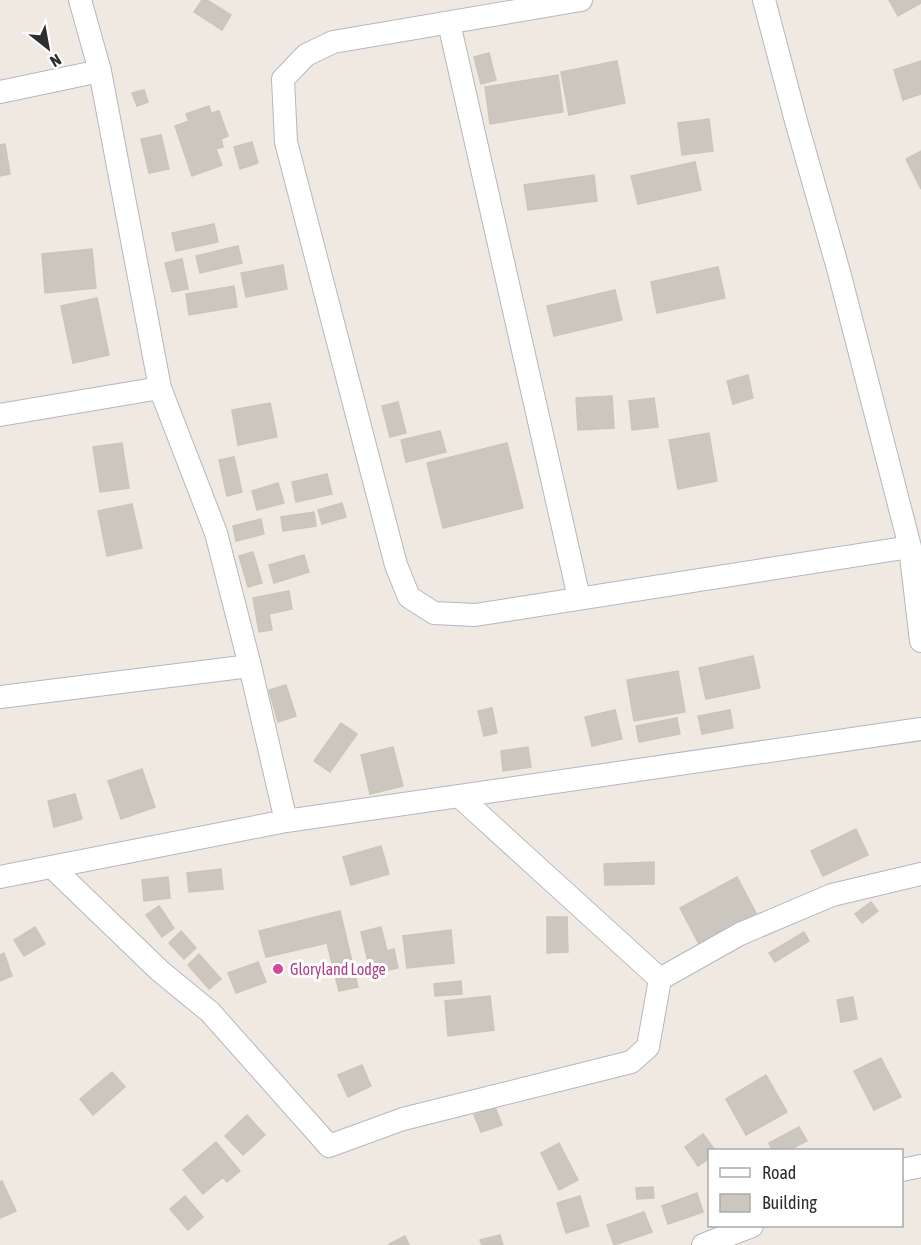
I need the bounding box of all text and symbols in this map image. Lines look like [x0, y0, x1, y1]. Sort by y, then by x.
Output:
north arrow [18, 18, 78, 78]
text: N [47, 51, 64, 71]
place label: Gloryland Lodge [290, 960, 386, 979]
marker: Gloryland Lodge [271, 962, 285, 976]
legend [708, 1149, 903, 1227]
text: Road [762, 1162, 796, 1183]
text: Building [762, 1192, 817, 1213]

